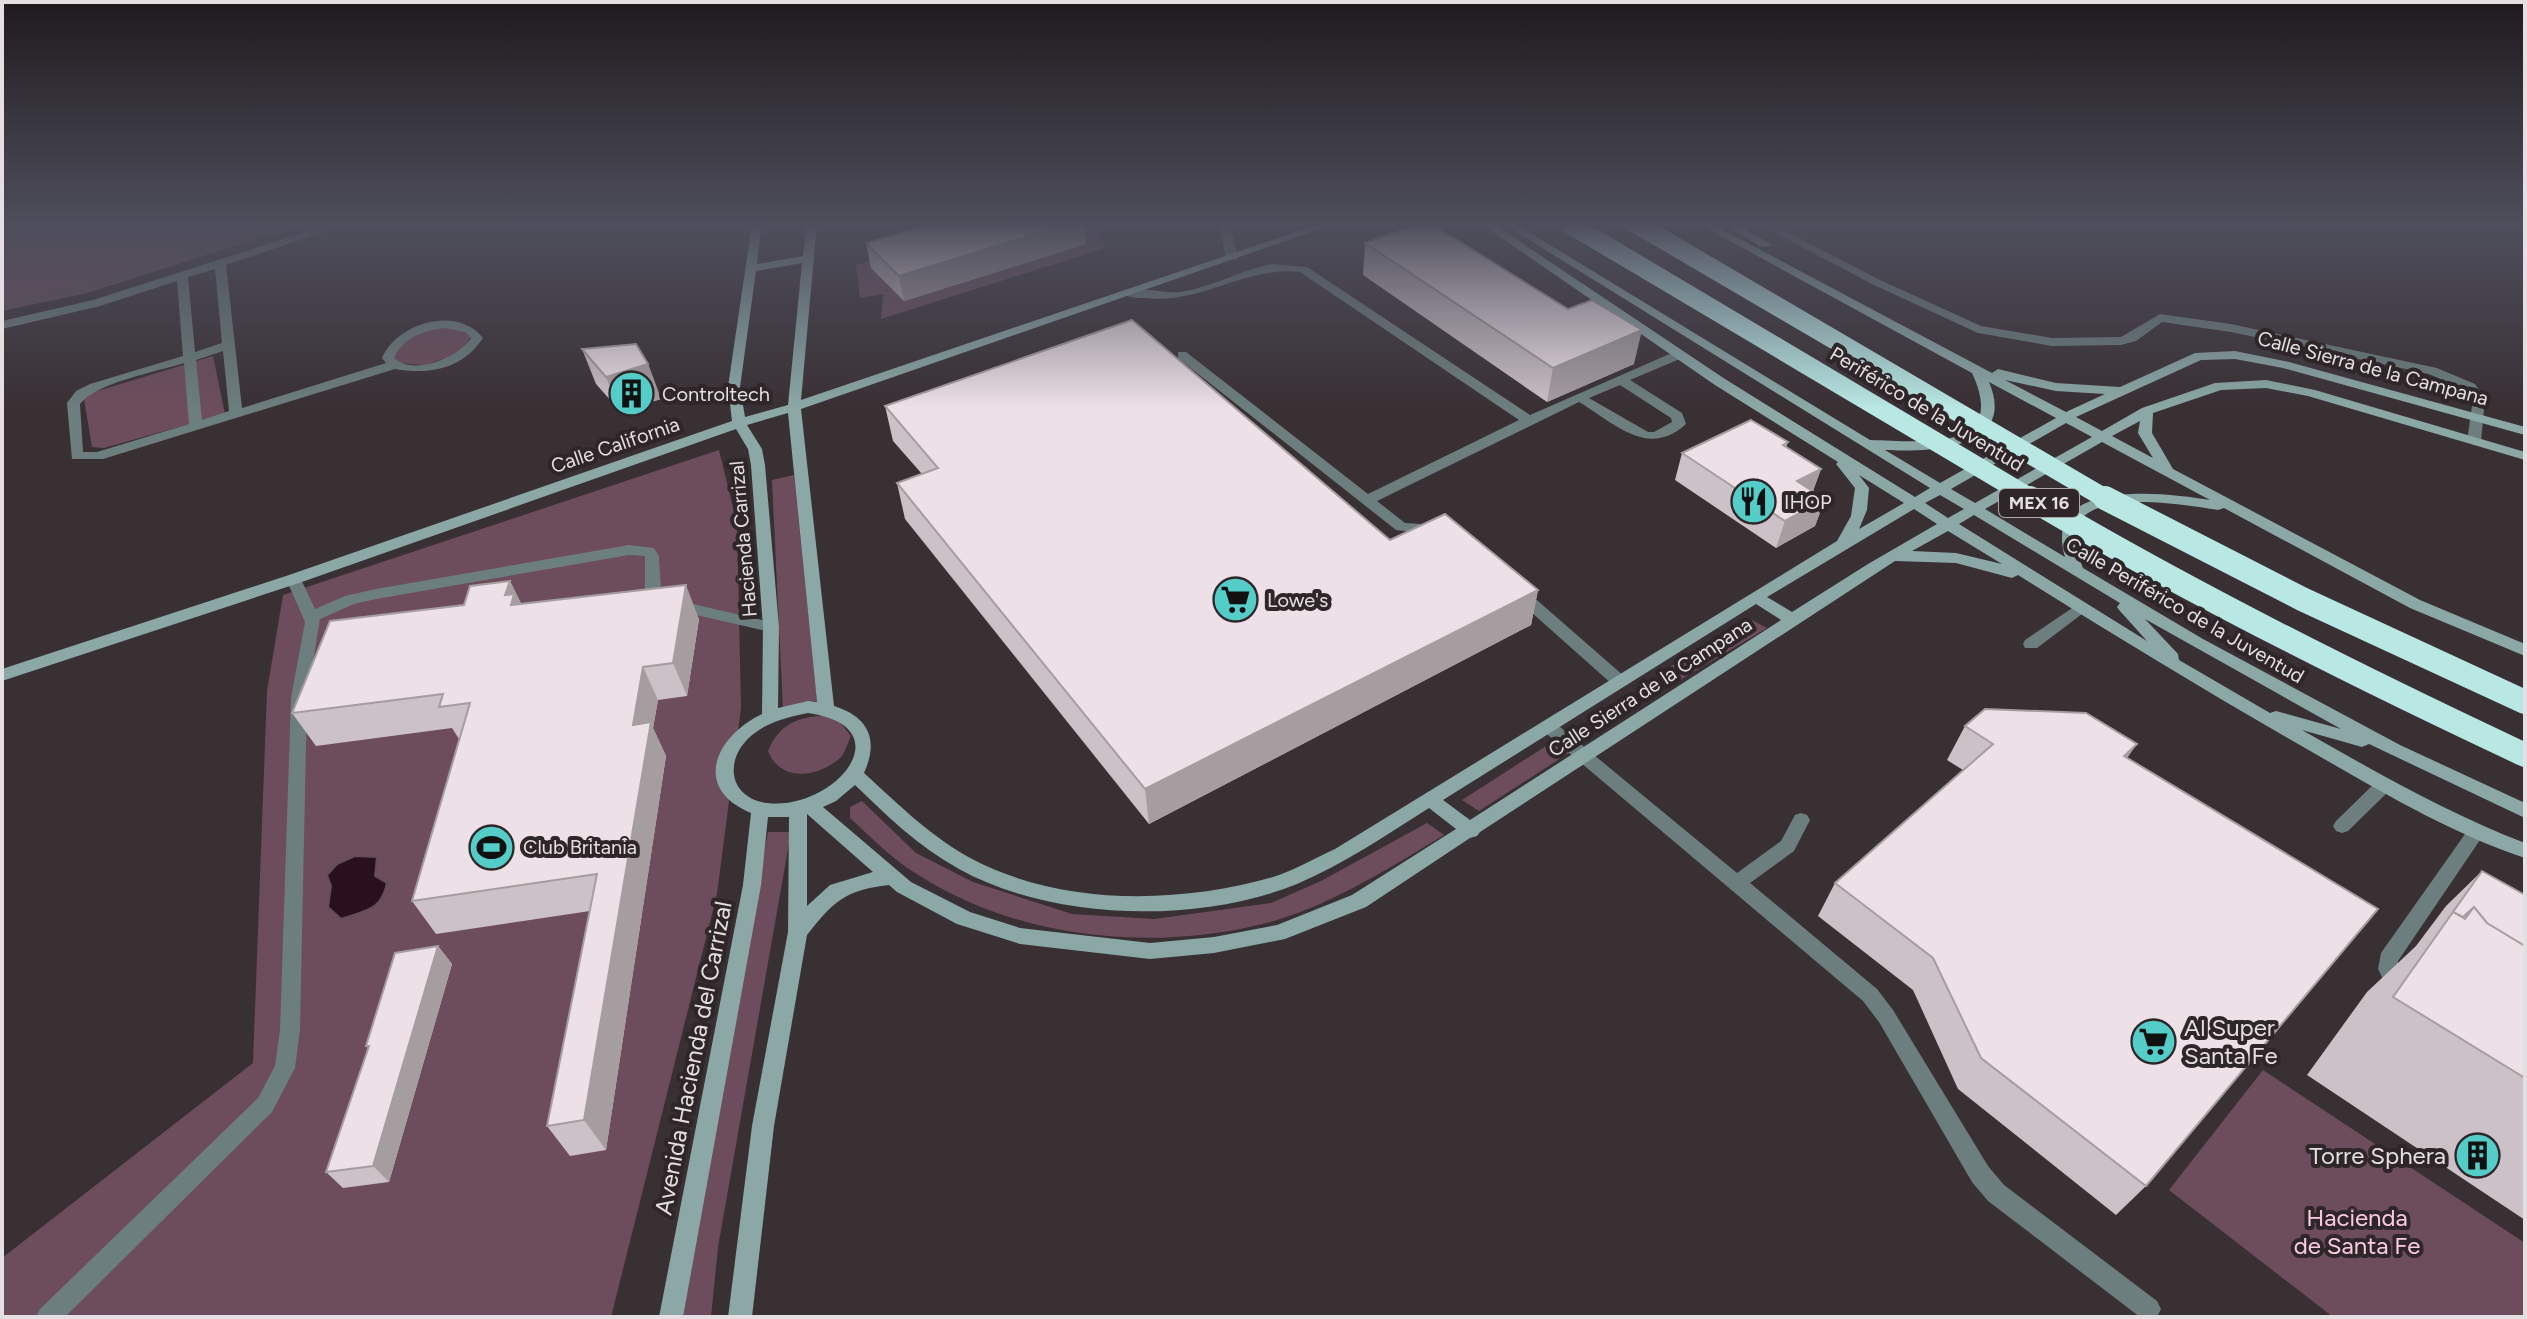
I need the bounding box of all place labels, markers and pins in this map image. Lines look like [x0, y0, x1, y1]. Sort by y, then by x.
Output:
building icon: Controltech [607, 370, 655, 418]
place label: Controltech [662, 382, 770, 406]
restaurant icon: IHOP [1729, 478, 1777, 526]
place label: IHOP [1784, 490, 1832, 514]
supermarket icon: Lowe's [1212, 576, 1260, 624]
place label: Lowe's [1267, 588, 1328, 612]
sports icon: Club Britania [468, 823, 516, 871]
place label: Club Britania [523, 835, 637, 859]
place label: Al Super Santa Fe [2184, 1013, 2278, 1070]
supermarket icon: Al Super Santa Fe [2129, 1017, 2177, 1065]
building icon: Torre Sphera [2453, 1131, 2501, 1179]
place label: Torre Sphera [2309, 1141, 2446, 1170]

